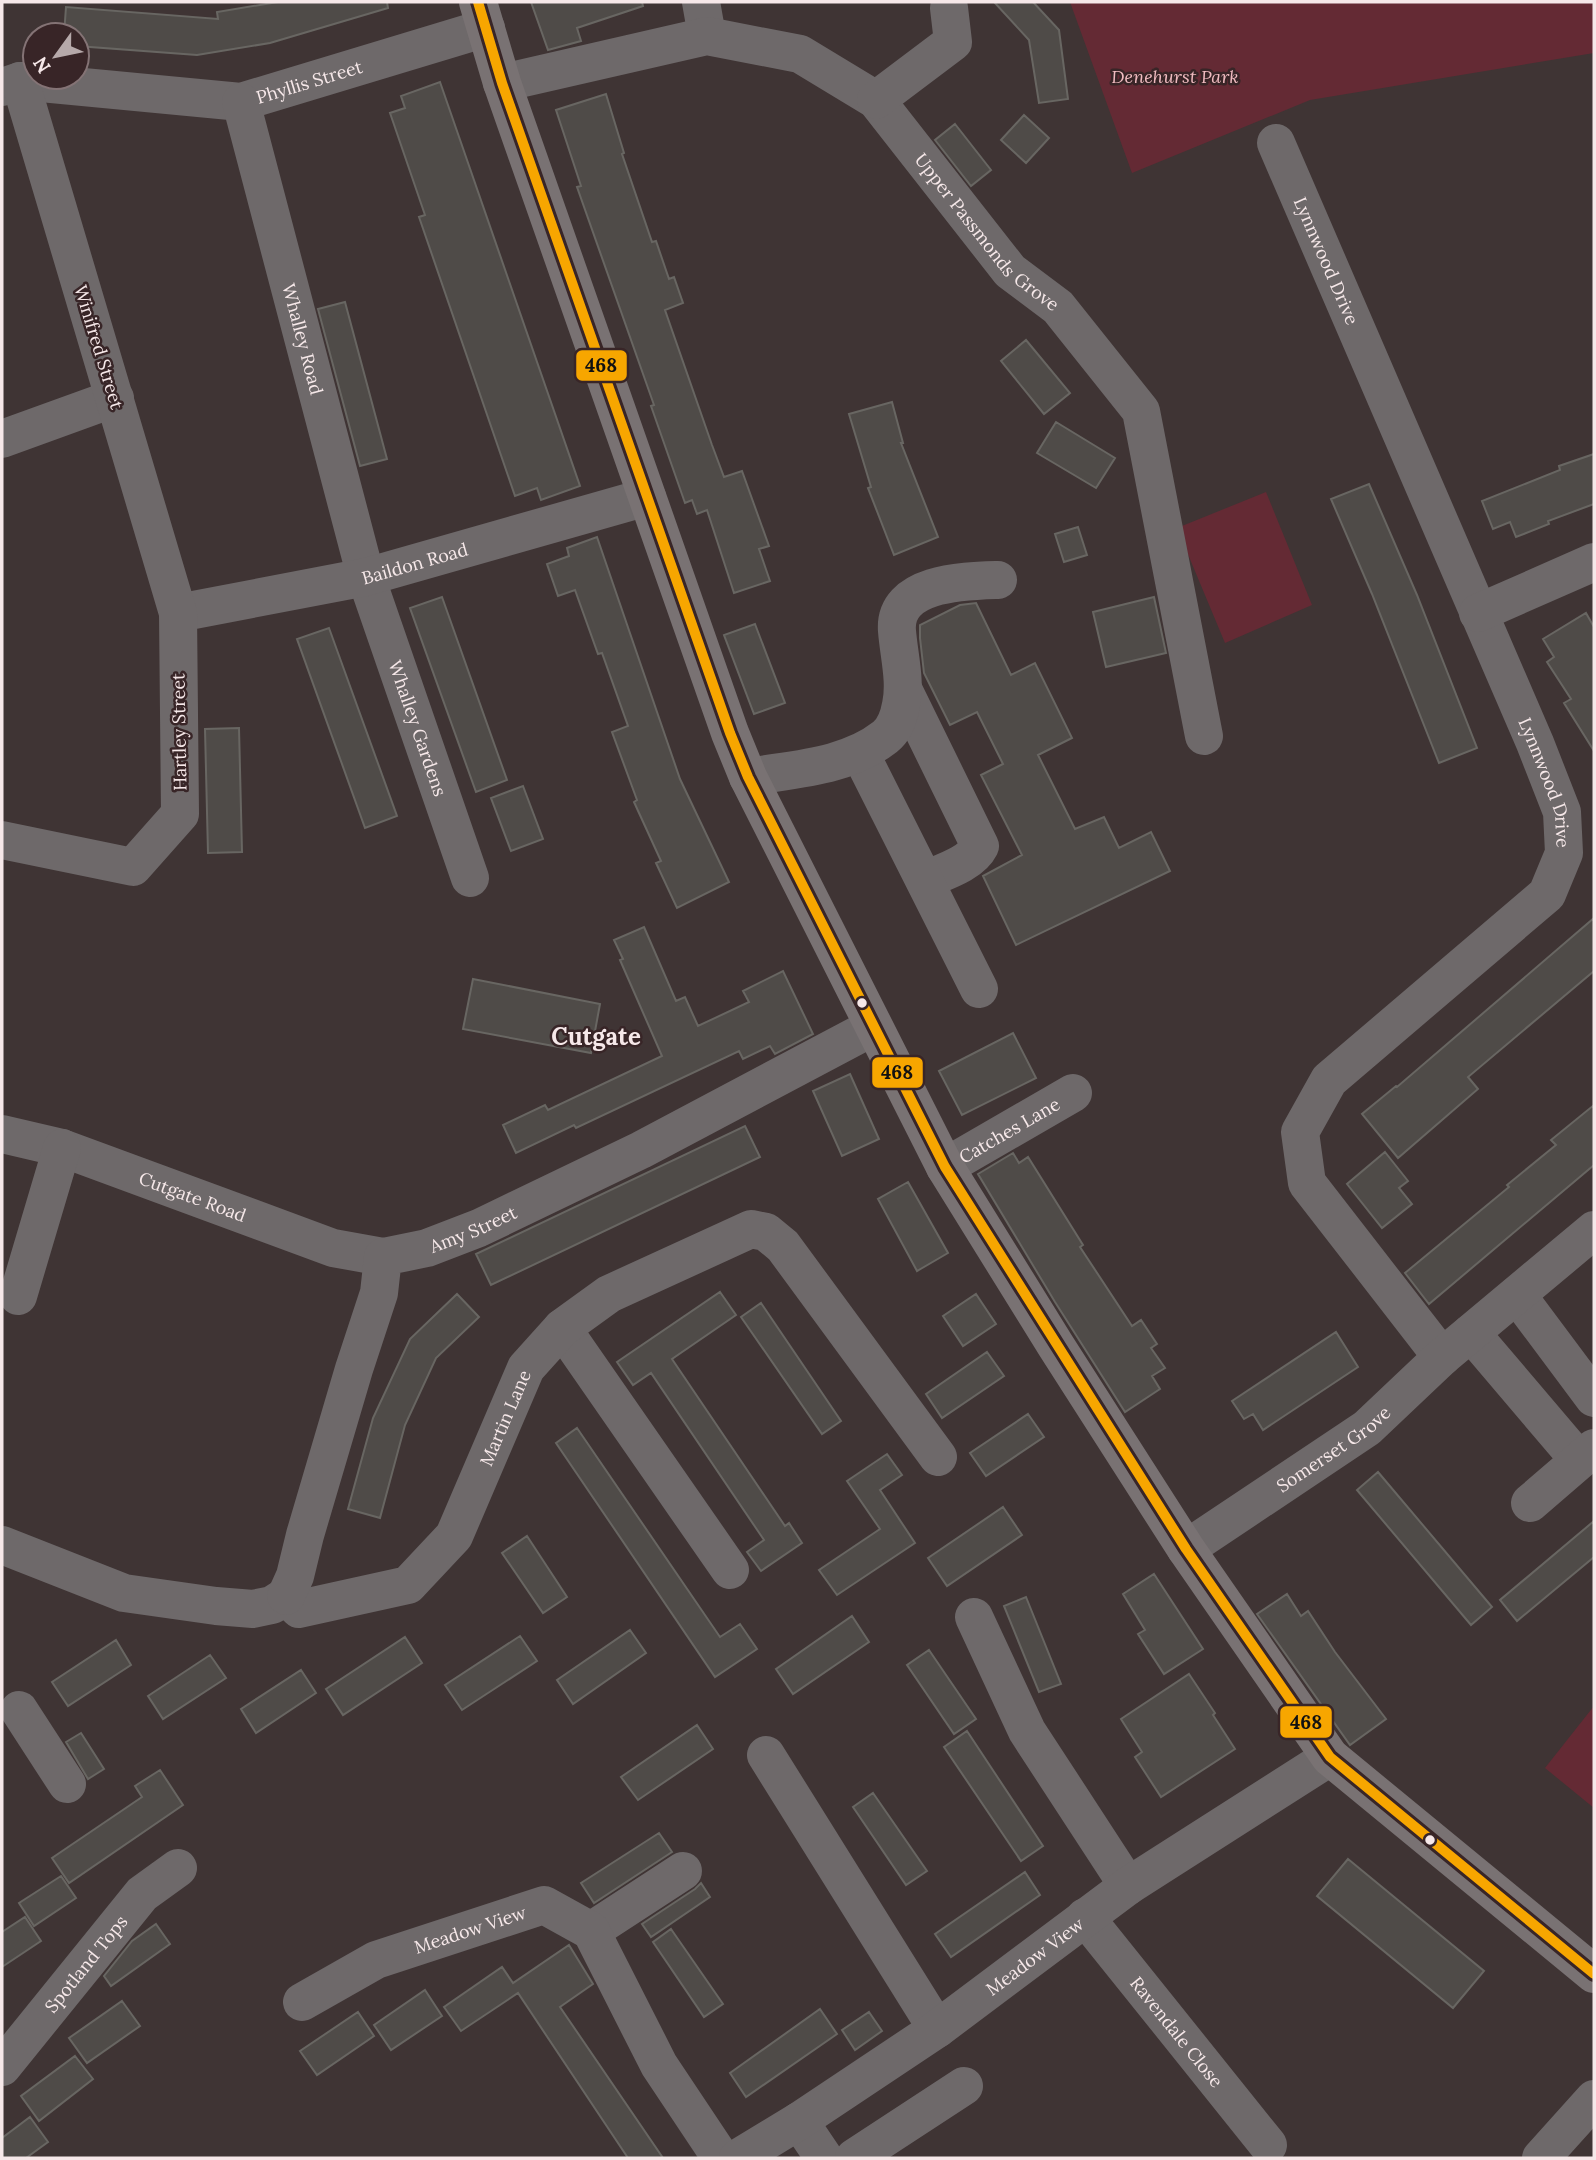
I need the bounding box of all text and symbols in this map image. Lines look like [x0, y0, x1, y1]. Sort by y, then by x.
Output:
north arrow [21, 21, 91, 91]
text: N [28, 52, 56, 78]
street label: Phyllis Street [253, 55, 365, 108]
park label: Denehurst Park [1111, 65, 1239, 88]
street label: Upper Passmonds Grove [910, 148, 1064, 316]
street label: Lynnwood Drive [1289, 193, 1365, 328]
street label: Whalley Road [278, 281, 329, 397]
street label: Winifred Street [69, 282, 129, 412]
line badge: 468 [575, 349, 628, 382]
text: 468 [585, 353, 617, 377]
street label: Baildon Road [359, 537, 471, 589]
street label: Whalley Gardens [384, 657, 452, 799]
street label: Hartley Street [166, 673, 192, 791]
street label: Lynnwood Drive [1514, 714, 1575, 849]
unlabelled marker [855, 996, 869, 1010]
district label: Cutgate [551, 1021, 641, 1052]
line badge: 468 [871, 1056, 924, 1089]
text: 468 [881, 1060, 913, 1084]
street label: Catches Lane [954, 1092, 1064, 1168]
street label: Cutgate Road [136, 1166, 250, 1227]
street label: Amy Street [425, 1200, 520, 1258]
street label: Martin Lane [474, 1366, 535, 1469]
street label: Somerset Grove [1272, 1400, 1395, 1497]
line badge: 468 [1279, 1705, 1333, 1739]
text: 468 [1290, 1710, 1322, 1734]
unlabelled marker [1423, 1833, 1437, 1847]
street label: Meadow View [411, 1900, 529, 1958]
street label: Spotland Tops [39, 1910, 132, 2017]
street label: Meadow View [981, 1912, 1088, 2000]
street label: Ravendale Close [1126, 1972, 1229, 2092]

